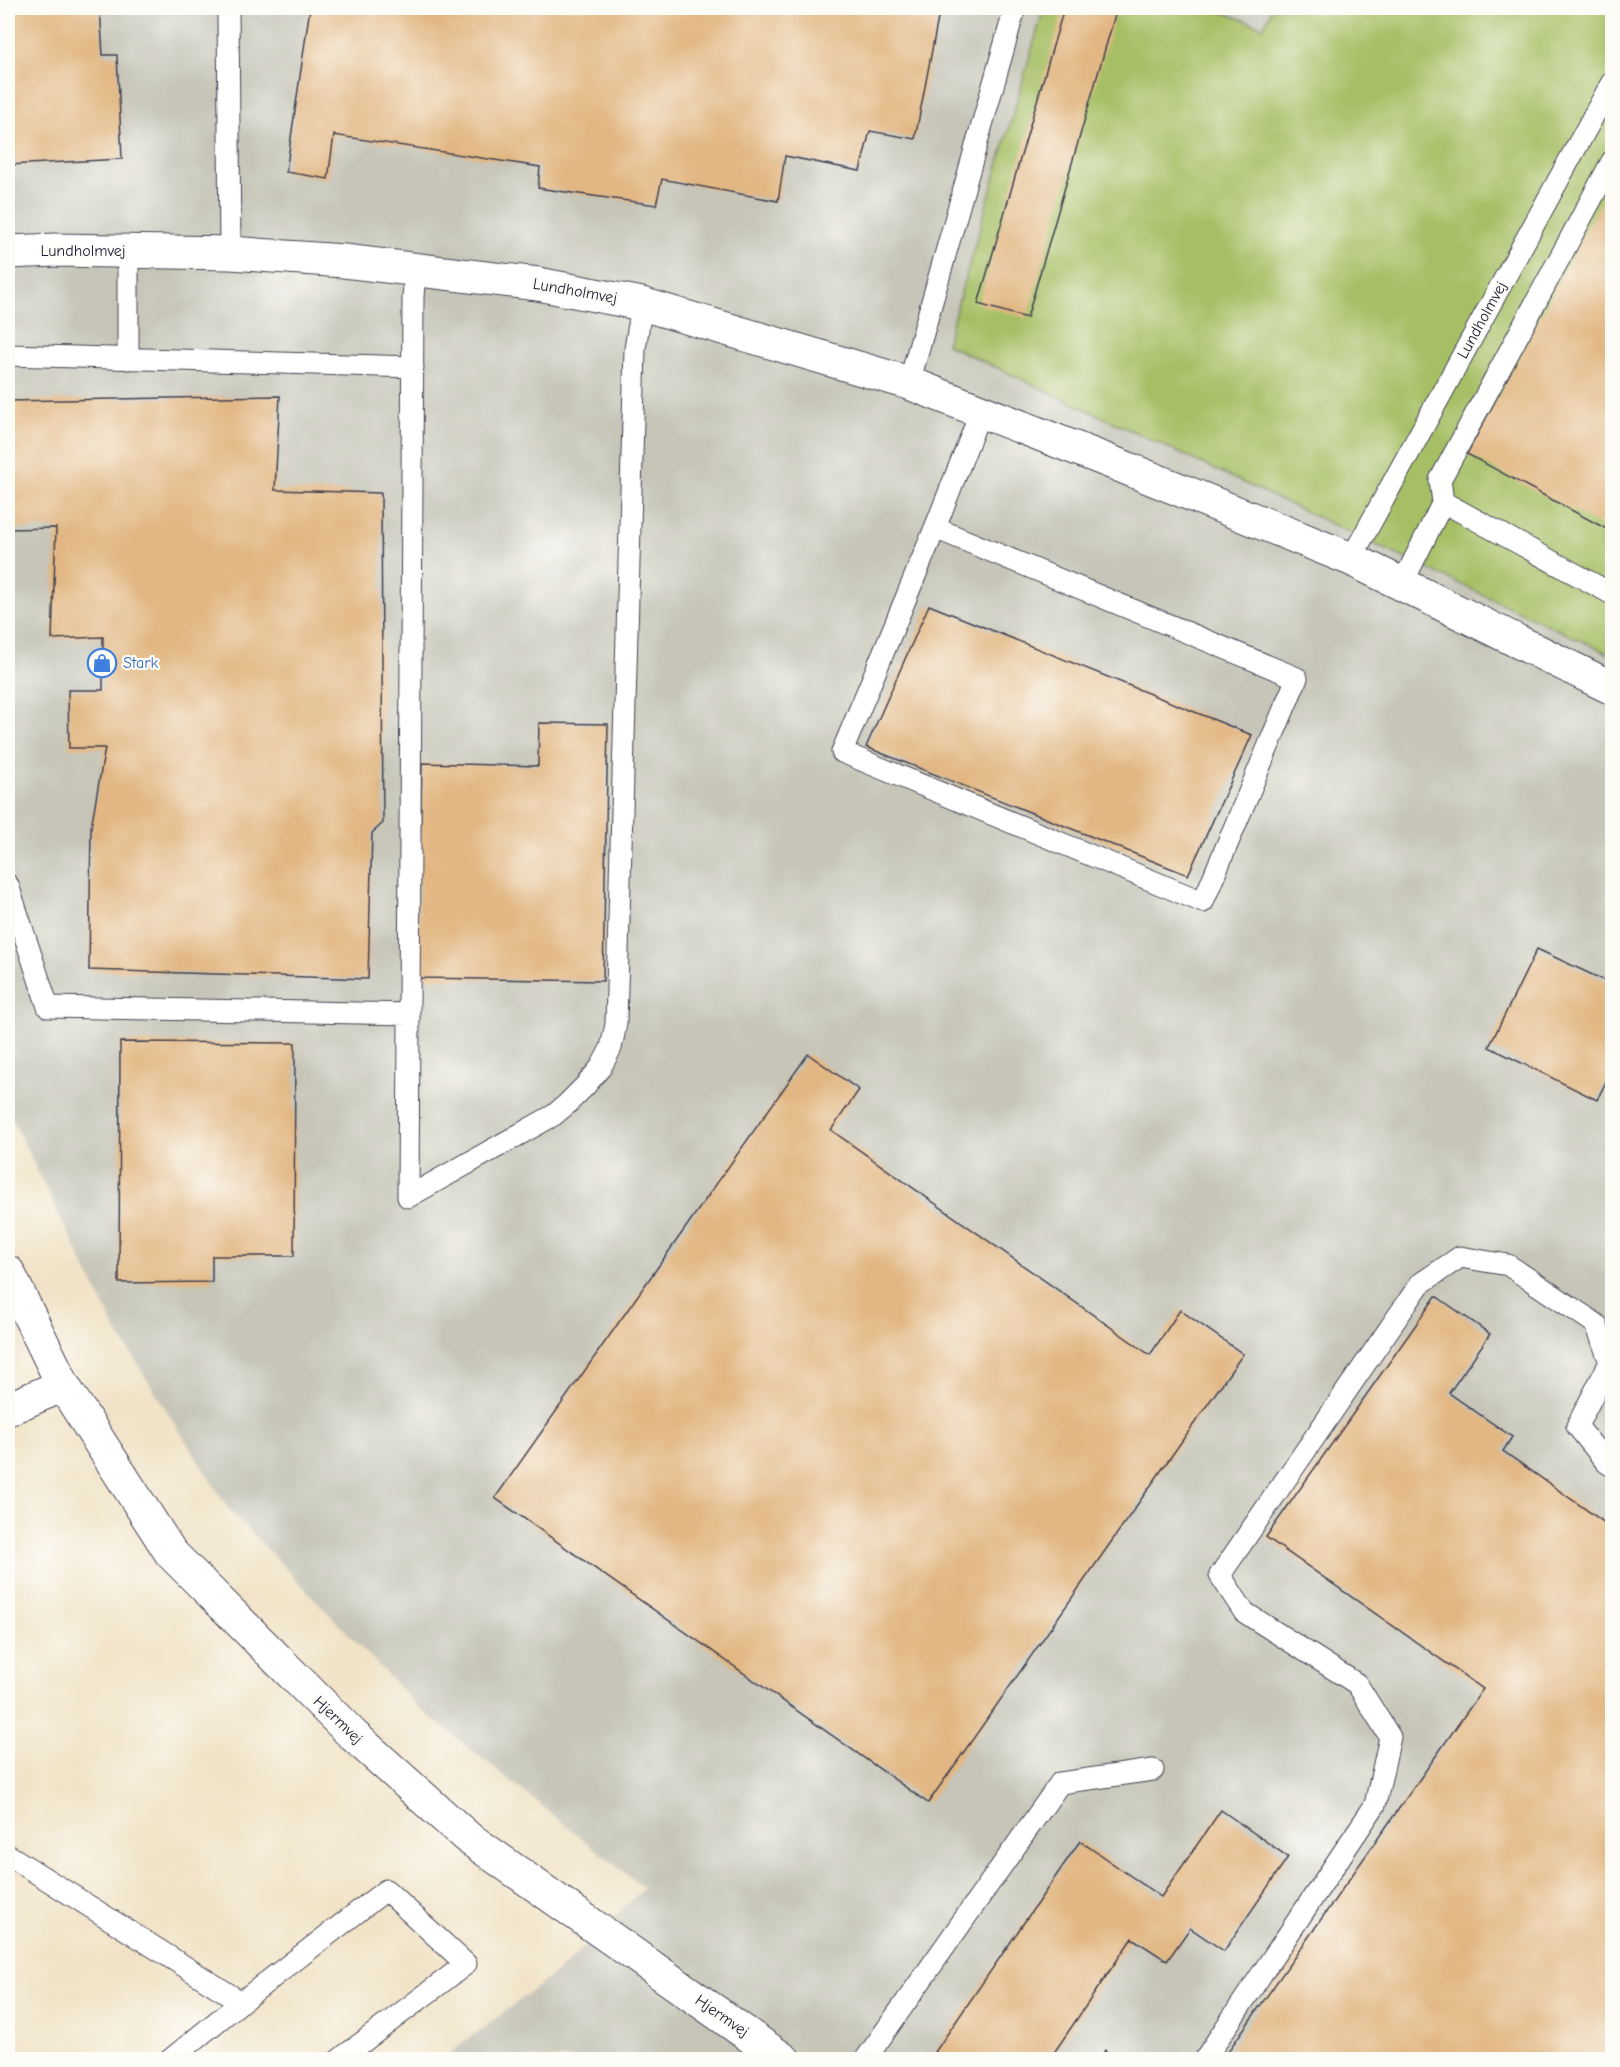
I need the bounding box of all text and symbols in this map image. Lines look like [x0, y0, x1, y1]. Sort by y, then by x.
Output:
street label: Lundholmvej [40, 242, 126, 260]
street label: Lundholmvej [531, 275, 619, 307]
street label: Lundholmvej [1453, 278, 1511, 362]
shop icon: Stark [86, 647, 118, 679]
place label: Stark [123, 654, 159, 672]
street label: Hjermvej [310, 1692, 366, 1748]
street label: Hjermvej [692, 1991, 752, 2041]

